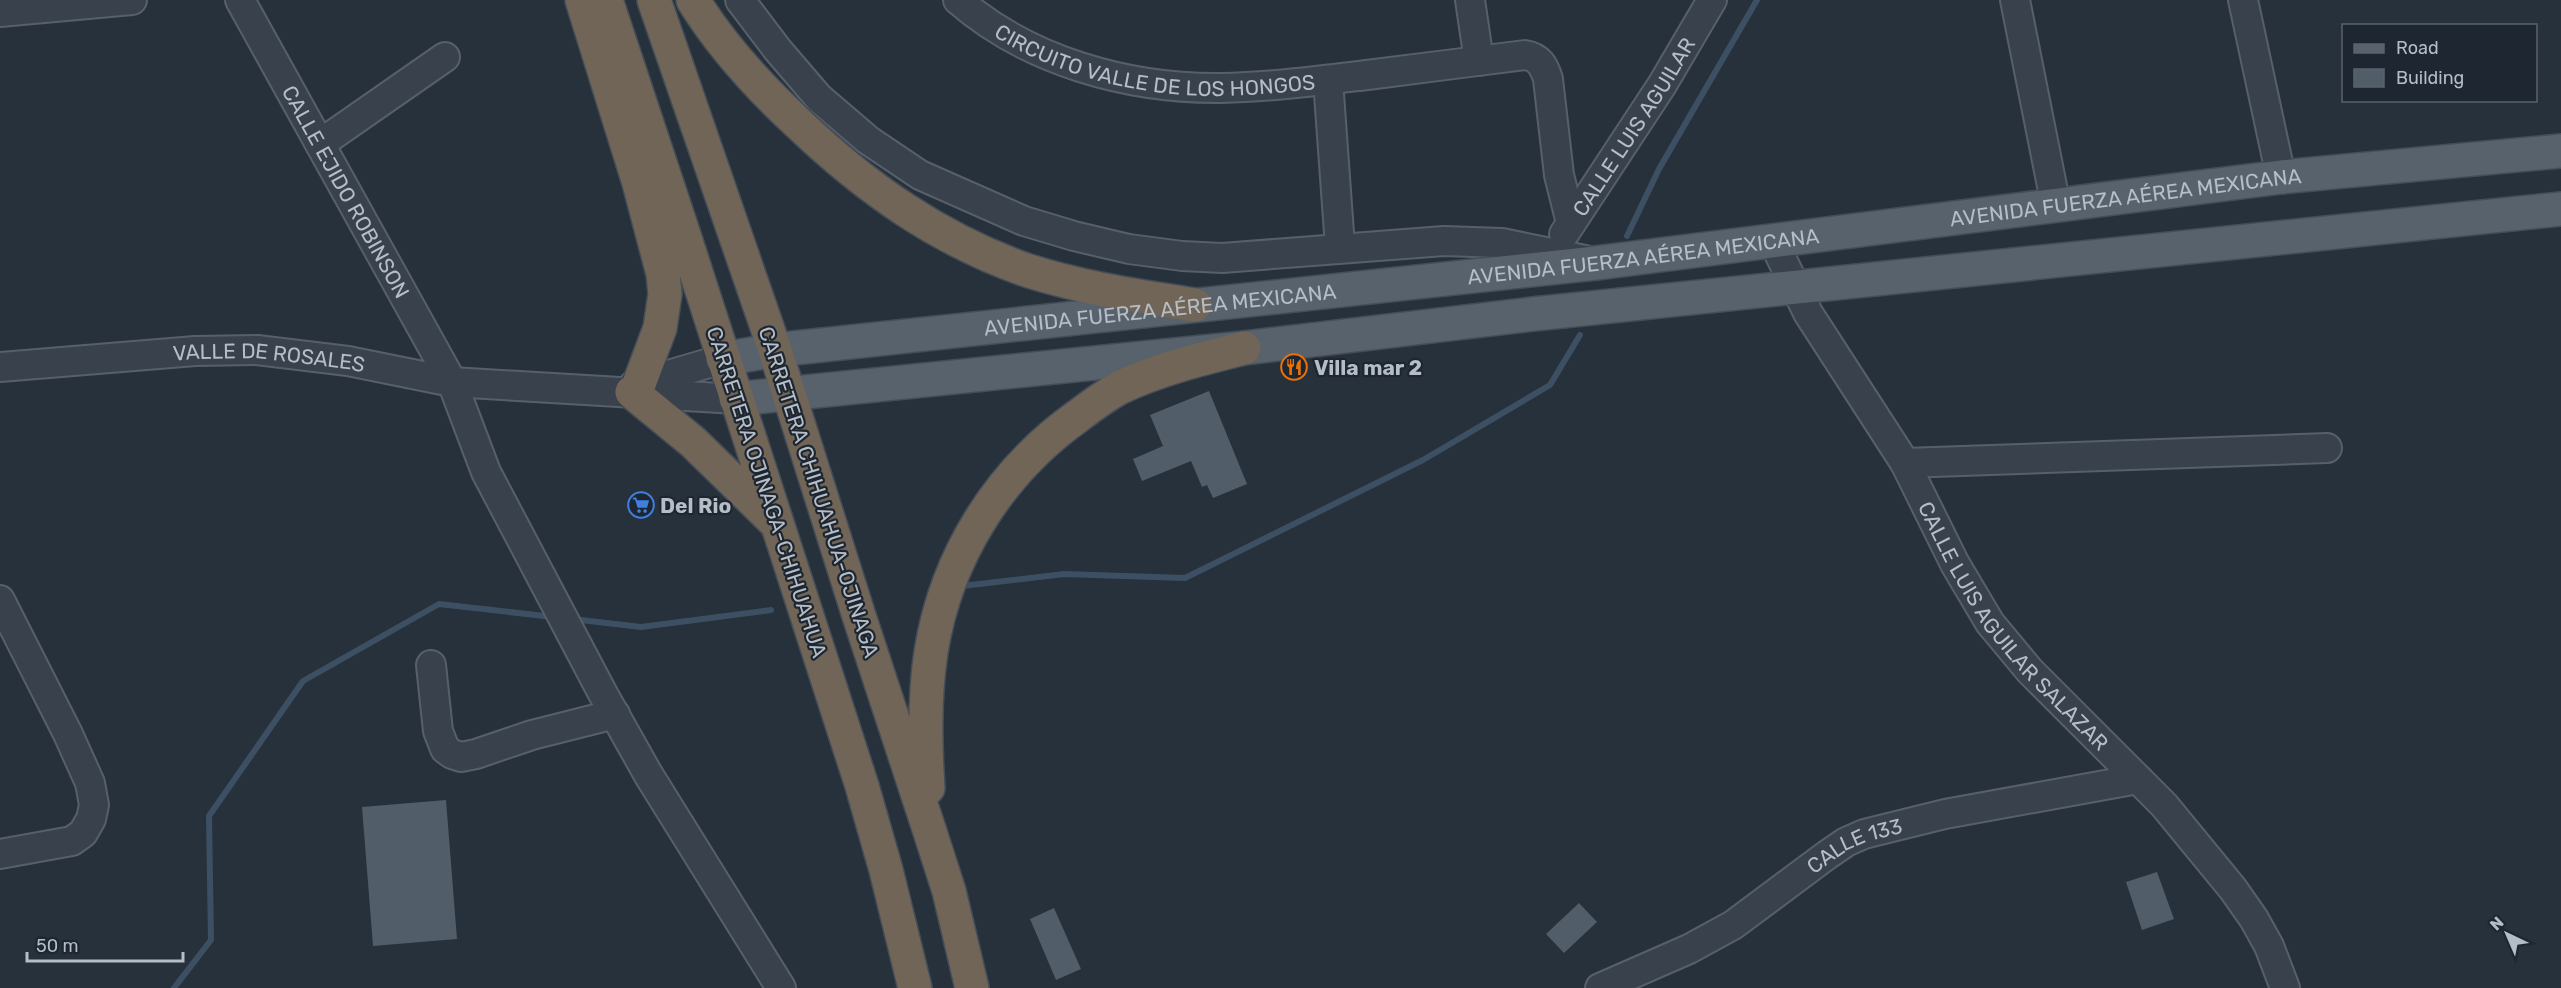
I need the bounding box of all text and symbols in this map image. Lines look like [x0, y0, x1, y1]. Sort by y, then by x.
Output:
street label: CIRCUITO VALLE DE LOS HONGOS [991, 18, 1316, 101]
legend [2342, 24, 2537, 102]
street label: CALLE LUIS AGUILAR [1567, 33, 1700, 221]
text: Road [2396, 37, 2439, 59]
text: Building [2396, 67, 2464, 89]
street label: CALLE EJIDO ROBINSON [277, 81, 415, 302]
street label: AVENIDA FUERZA AÉREA MEXICANA [1948, 163, 2302, 231]
street label: AVENIDA FUERZA AÉREA MEXICANA [1466, 223, 1820, 289]
street label: AVENIDA FUERZA AÉREA MEXICANA [983, 278, 1337, 340]
street label: CARRETERA OJINAGA-CHIHUAHUA [702, 323, 832, 661]
street label: CARRETERA CHIHUAHUA-OJINAGA [754, 323, 884, 661]
street label: VALLE DE ROSALES [172, 337, 367, 377]
restaurant icon: Villa mar 2 [1279, 352, 1309, 382]
place label: Villa mar 2 [1314, 355, 1422, 380]
supermarket icon: Del Rio [626, 490, 656, 520]
place label: Del Rio [660, 493, 731, 518]
street label: CALLE LUIS AGUILAR SALAZAR [1914, 497, 2114, 755]
street label: CALLE 133 [1802, 813, 1905, 878]
north arrow [2477, 904, 2537, 964]
text: N [2486, 913, 2508, 934]
scale bar [27, 925, 183, 963]
text: 50 m [36, 935, 79, 957]

